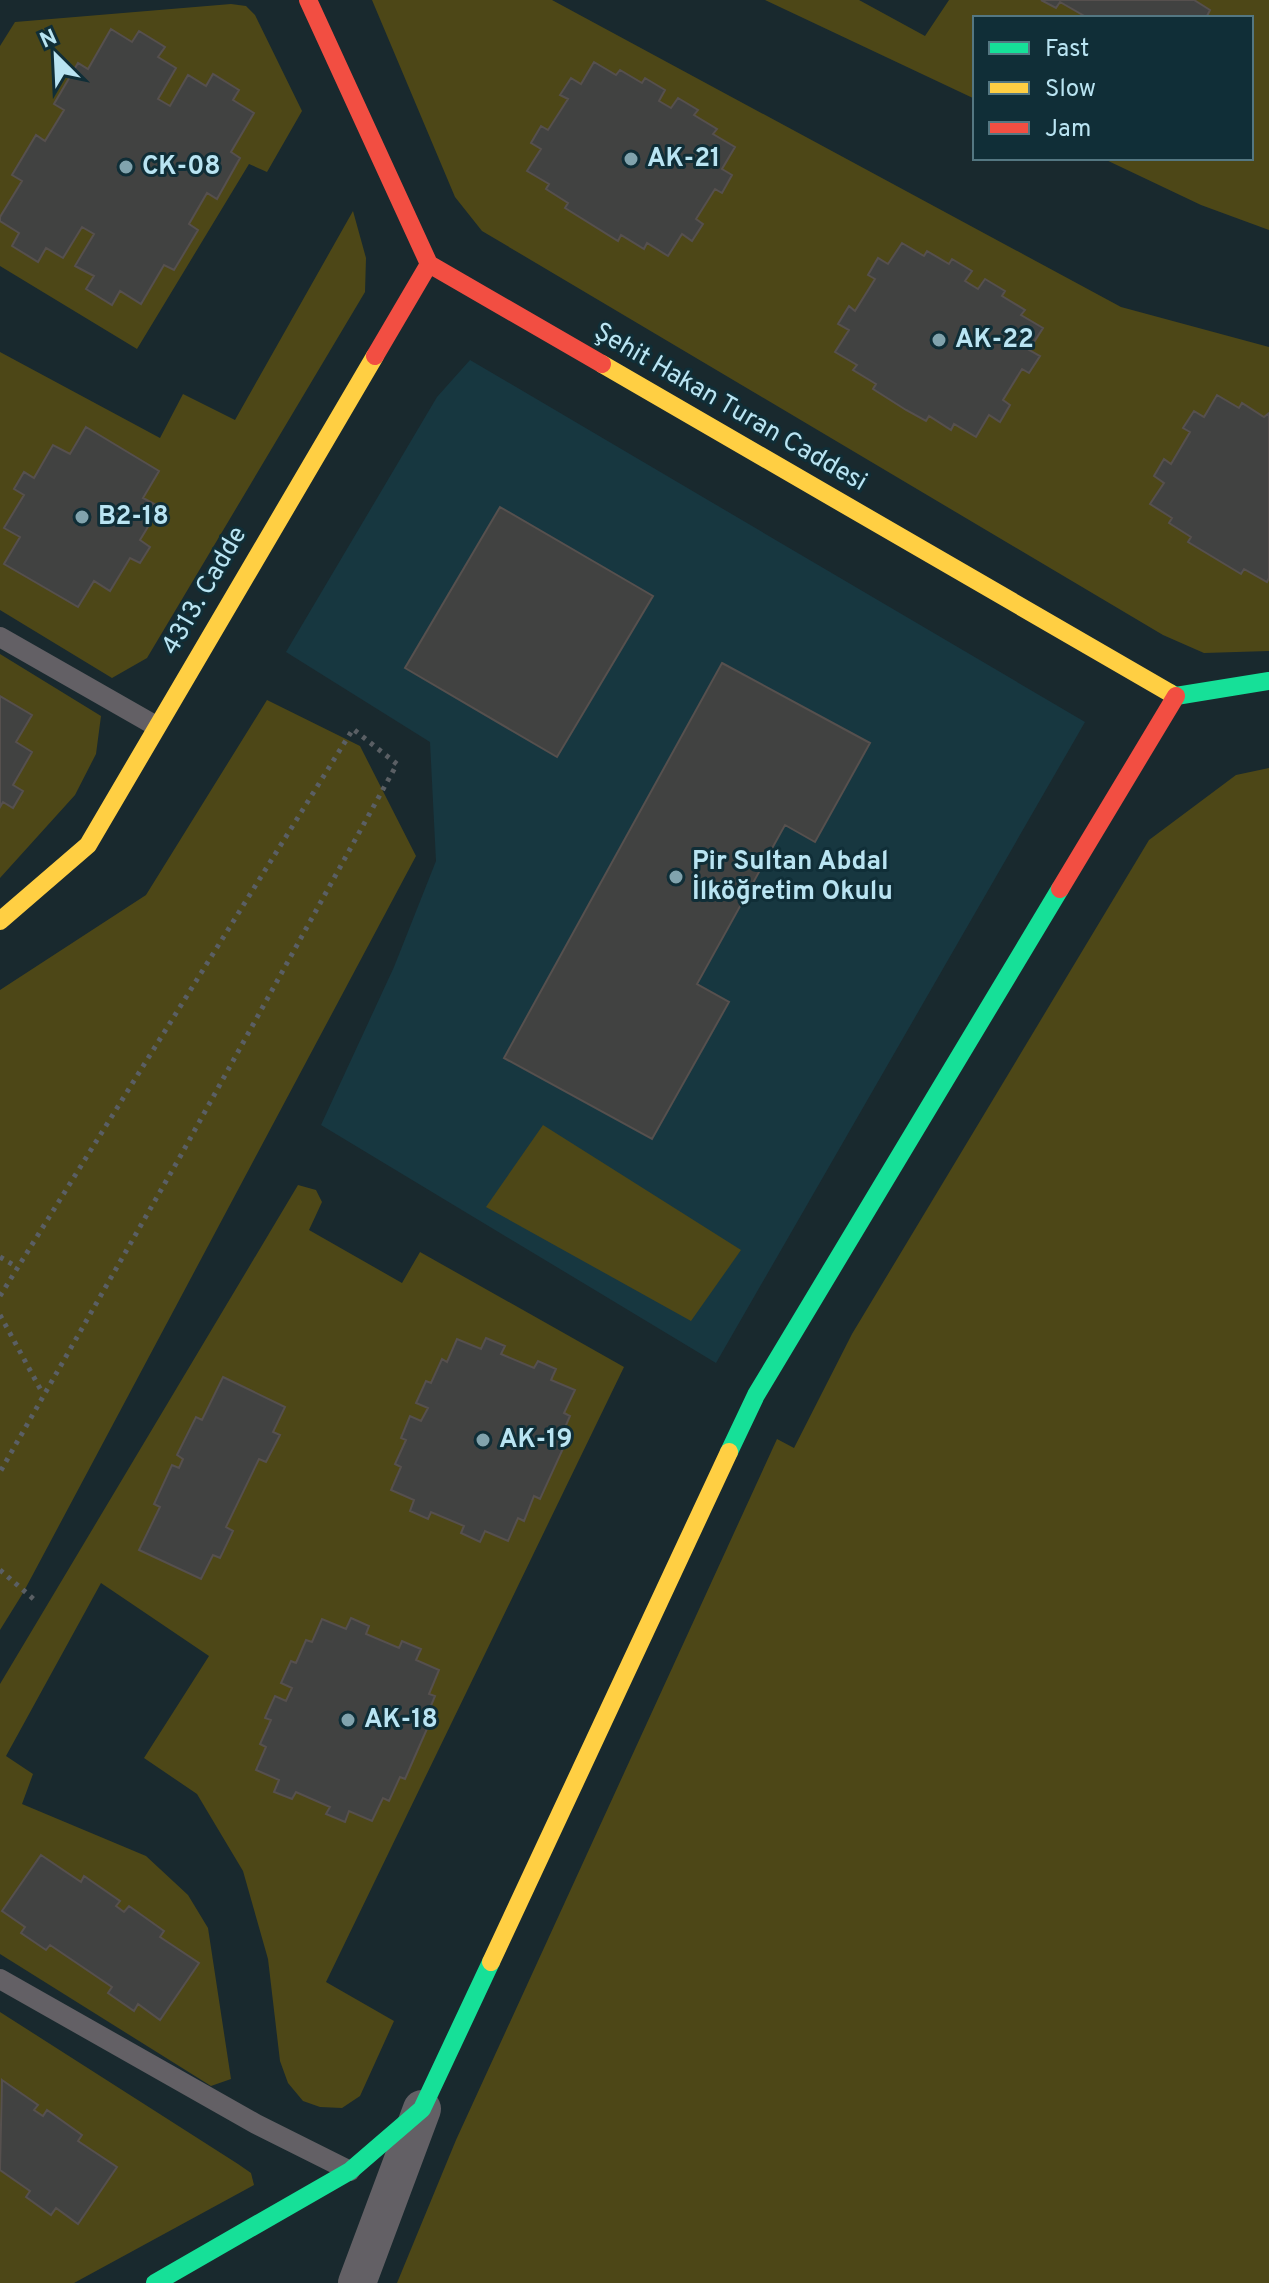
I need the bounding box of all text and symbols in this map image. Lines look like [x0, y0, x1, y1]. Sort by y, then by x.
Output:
north arrow [16, 16, 96, 96]
legend [973, 16, 1253, 160]
text: N [36, 24, 62, 56]
text: Fast [1045, 35, 1089, 65]
text: Slow [1045, 75, 1096, 105]
text: Jam [1045, 115, 1091, 145]
place label: AK-21 [647, 143, 720, 176]
marker: AK-21 [622, 150, 640, 168]
place label: CK-08 [142, 151, 221, 184]
marker: CK-08 [117, 158, 135, 176]
street label: Şehit Hakan Turan Caddesi [587, 316, 873, 500]
place label: AK-22 [955, 324, 1034, 357]
marker: AK-22 [930, 331, 948, 349]
place label: B2-18 [98, 501, 169, 534]
marker: B2-18 [73, 508, 91, 526]
street label: 4313. Cadde [155, 521, 255, 661]
place label: Pir Sultan Abdal İlköğretim Okulu [692, 846, 893, 909]
marker: Pir Sultan Abdal İlköğretim Okulu [667, 868, 685, 886]
place label: AK-19 [499, 1424, 573, 1457]
marker: AK-19 [474, 1431, 492, 1449]
place label: AK-18 [364, 1704, 438, 1737]
marker: AK-18 [339, 1711, 357, 1729]

